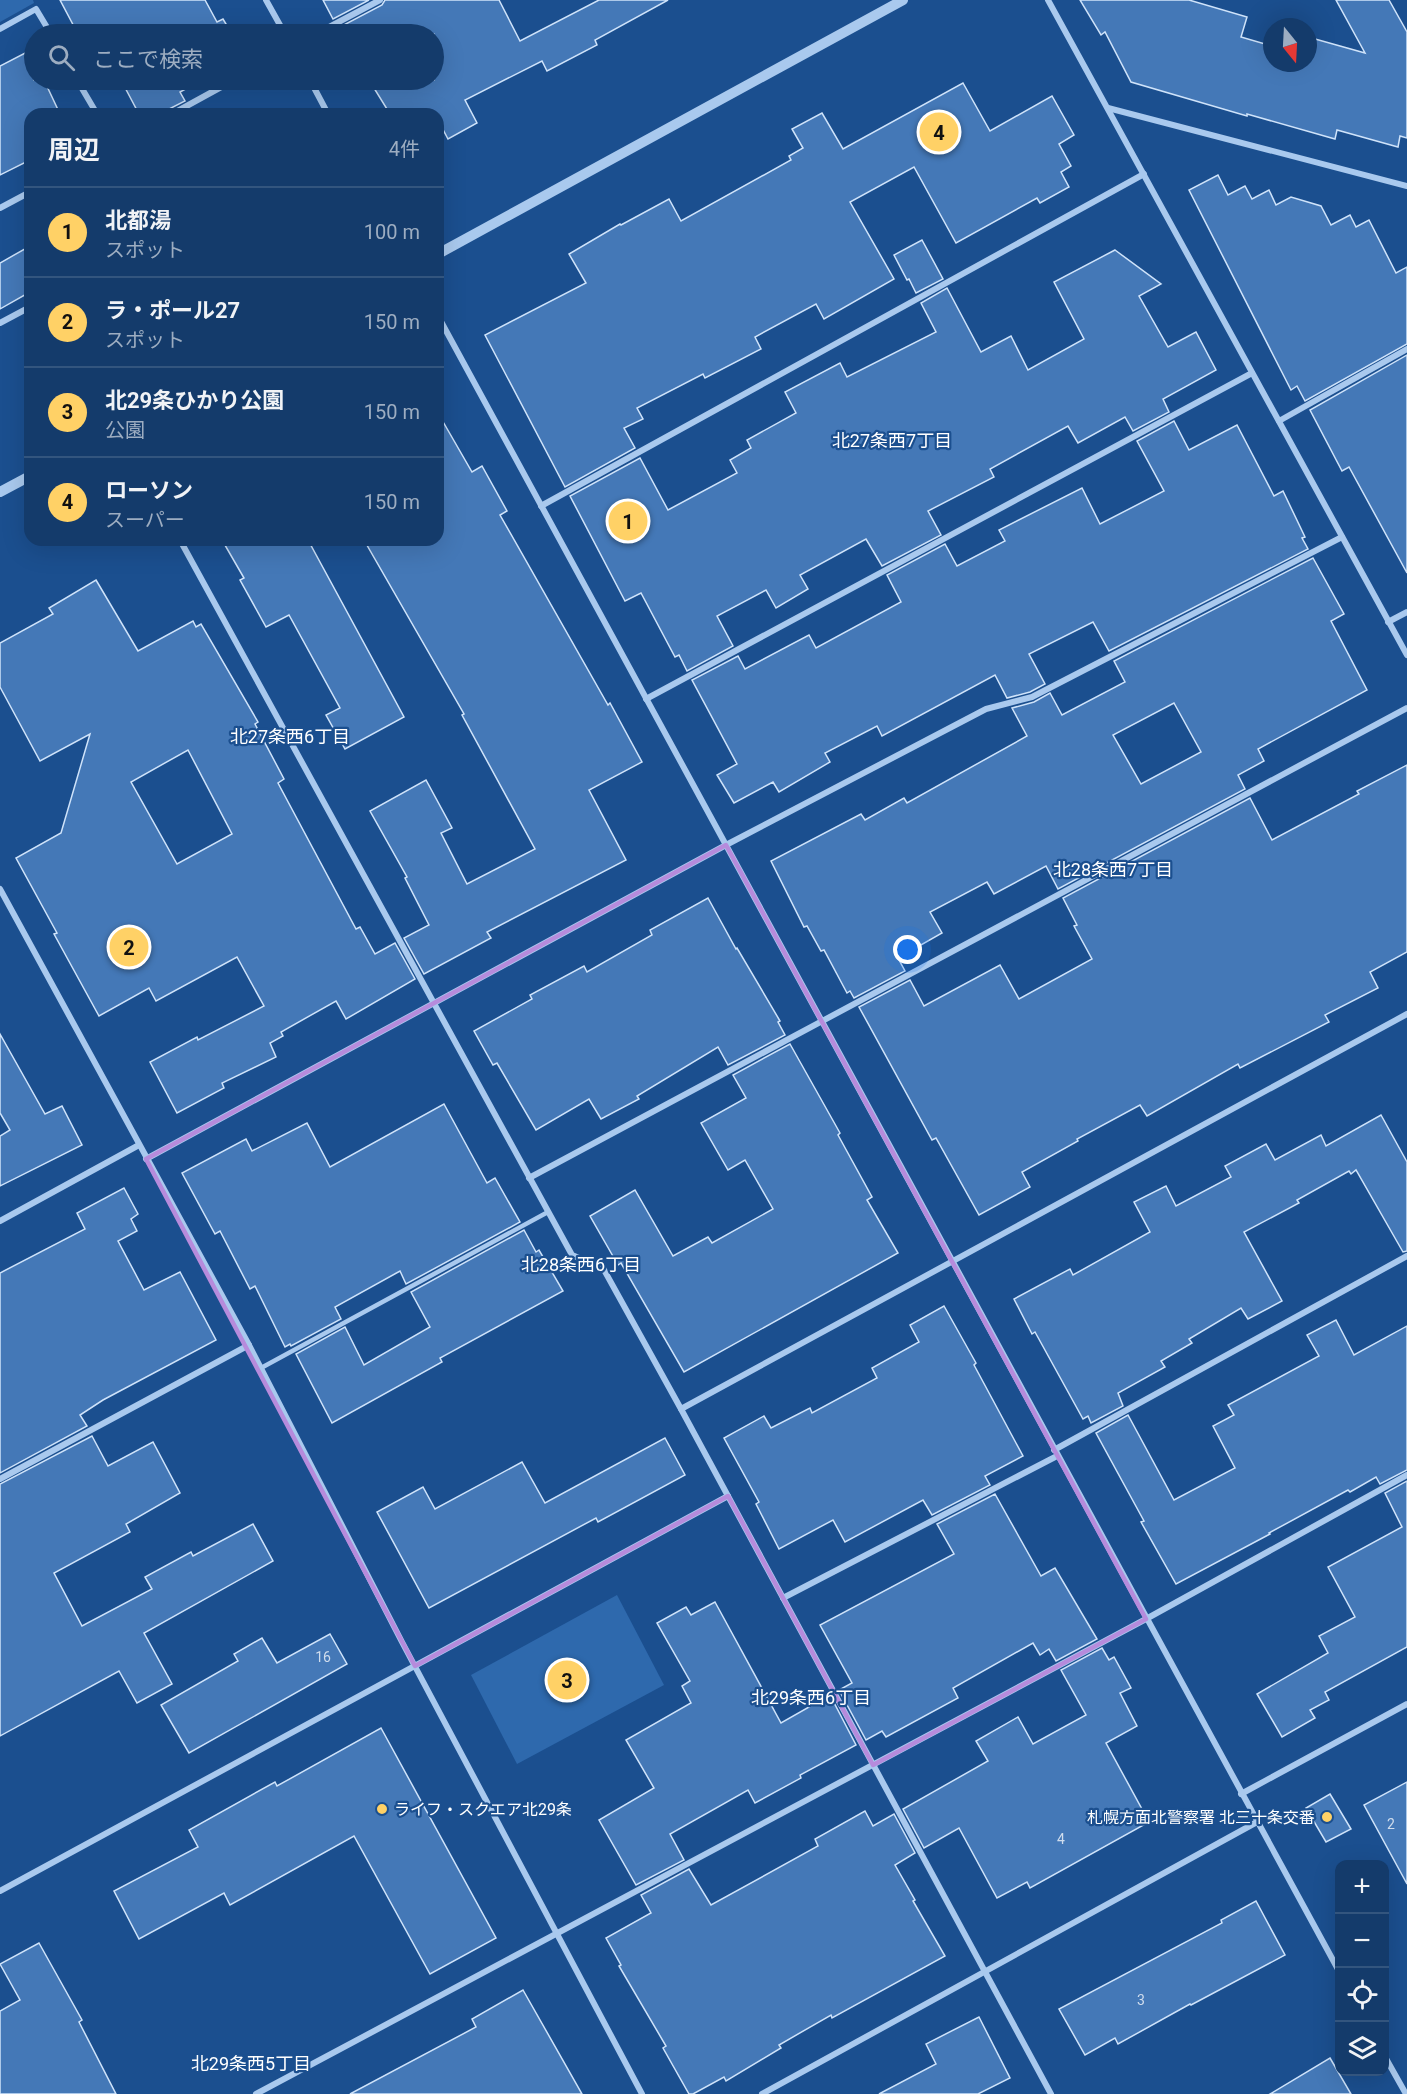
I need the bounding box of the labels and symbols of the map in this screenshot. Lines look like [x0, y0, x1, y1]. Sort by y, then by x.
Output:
north arrow [1263, 18, 1317, 72]
pin: 4 [920, 110, 958, 154]
district label: 北27条西7丁目 [832, 430, 952, 451]
pin: 1 [608, 498, 648, 544]
district label: 北27条西6丁目 [230, 726, 350, 747]
district label: 北28条西7丁目 [1053, 859, 1173, 880]
pin: 2 [110, 924, 148, 970]
your location [893, 935, 922, 964]
district label: 北28条西6丁目 [521, 1254, 641, 1275]
house number: 16 [315, 1649, 331, 1665]
pin: 3 [548, 1658, 586, 1702]
district label: 北29条西6丁目 [751, 1687, 871, 1708]
place label: ライフ・スクエア北29条 [394, 1800, 572, 1819]
marker: ライフ・スクエア北29条 [375, 1802, 389, 1816]
place label: 札幌方面北警察署 北三十条交番 [1087, 1808, 1315, 1827]
marker: 札幌方面北警察署 北三十条交番 [1320, 1810, 1334, 1824]
house number: 2 [1387, 1816, 1395, 1832]
house number: 4 [1057, 1831, 1065, 1847]
house number: 3 [1137, 1992, 1145, 2008]
district label: 北29条西5丁目 [191, 2053, 311, 2074]

